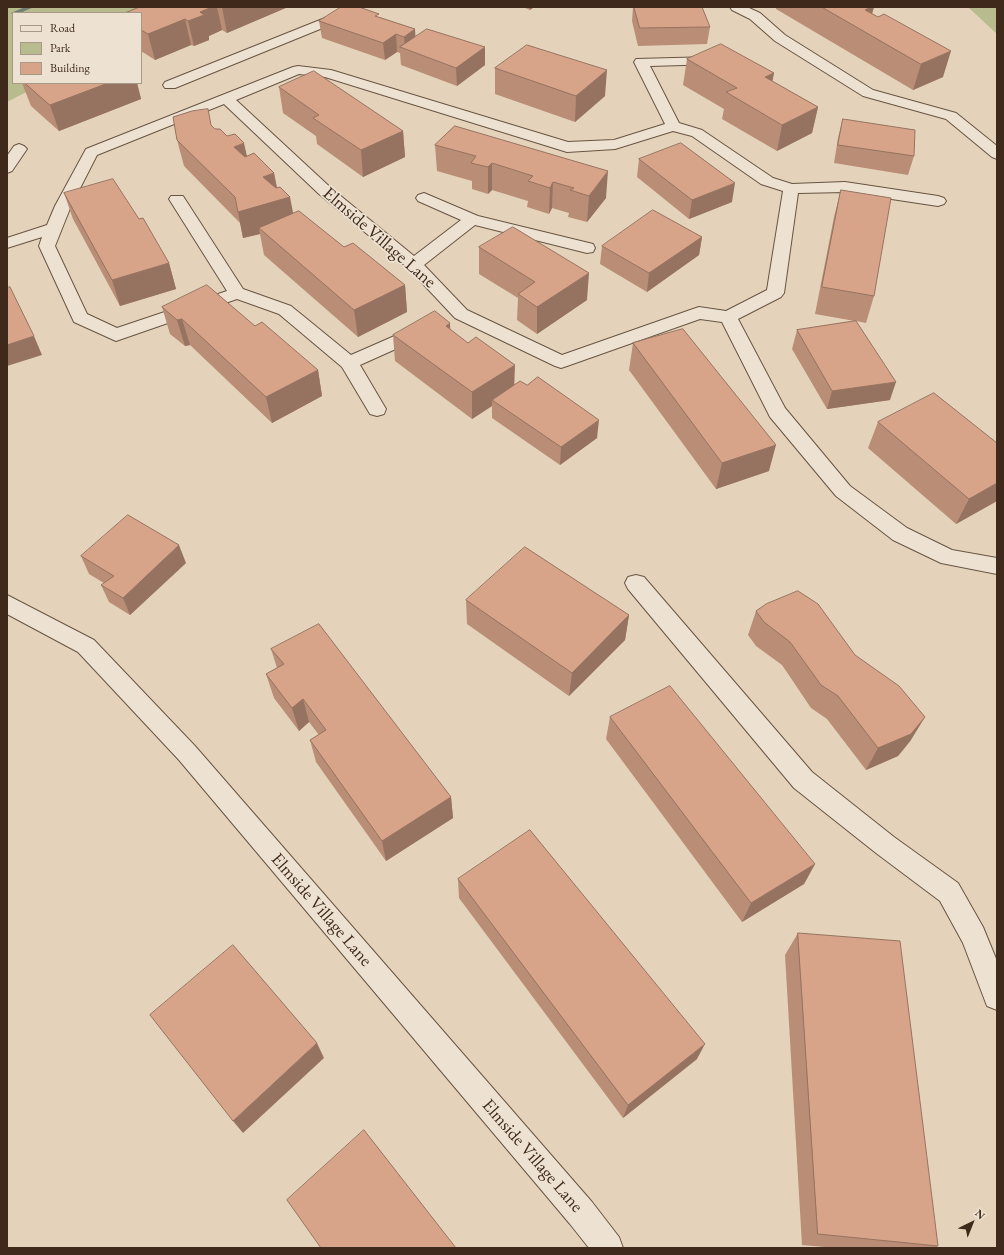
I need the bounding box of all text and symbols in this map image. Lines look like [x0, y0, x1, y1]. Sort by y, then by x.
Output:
legend [12, 12, 142, 84]
text: Road [50, 20, 75, 36]
text: Park [50, 40, 70, 56]
text: Building [50, 60, 90, 76]
street label: Elmside Village Lane [318, 183, 440, 293]
street label: Elmside Village Lane [266, 849, 376, 971]
street label: Elmside Village Lane [477, 1095, 587, 1217]
north arrow [952, 1203, 992, 1243]
text: N [972, 1206, 988, 1222]

